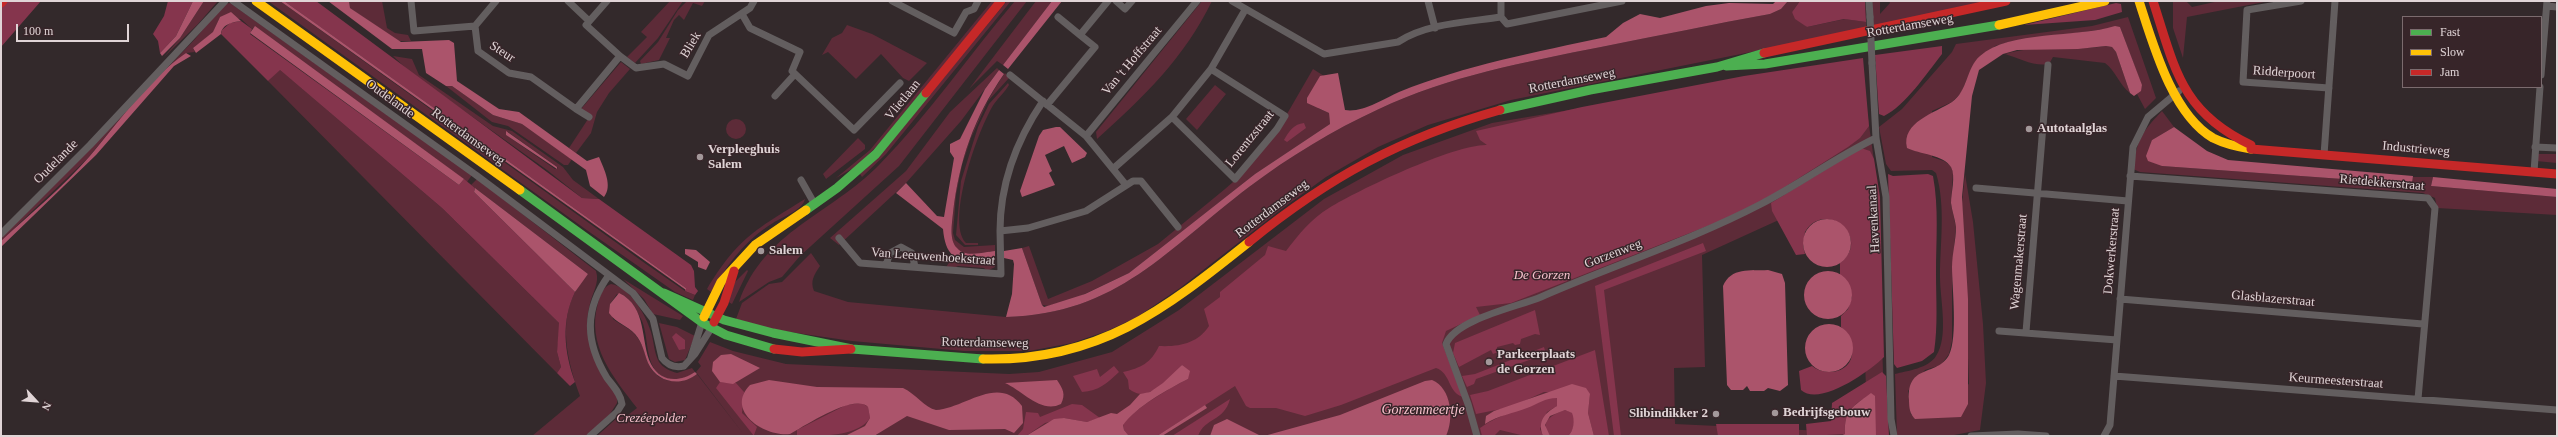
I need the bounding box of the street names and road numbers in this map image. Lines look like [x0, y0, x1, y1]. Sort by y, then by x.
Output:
street label: Rotterdamseweg [1866, 11, 1954, 41]
street label: Van 't Hoffstraat [1099, 23, 1165, 99]
street label: Bliek [677, 29, 705, 61]
street label: Steur [486, 38, 518, 66]
street label: Ridderpoort [2252, 63, 2316, 83]
street label: Rotterdamseweg [1528, 65, 1616, 97]
street label: Oudelande [363, 76, 417, 122]
street label: Vlietlaan [882, 77, 924, 123]
street label: Rotterdamseweg [428, 105, 508, 169]
street label: Lorentzstraat [1222, 107, 1278, 171]
street label: Oudelande [31, 137, 81, 187]
street label: Industrieweg [2382, 138, 2450, 160]
street label: Rietdekkerstraat [2339, 172, 2425, 194]
street label: Rotterdamseweg [1232, 176, 1312, 242]
street label: Havenkanaal [1864, 185, 1884, 253]
street label: Dokwerkerstraat [2100, 207, 2124, 295]
street label: Wagenmakerstraat [2007, 213, 2031, 311]
street label: Gorzenweg [1582, 236, 1644, 272]
street label: Van Leeuwenhoekstraat [870, 245, 996, 269]
street label: Glasblazerstraat [2231, 288, 2315, 310]
street label: Rotterdamseweg [941, 334, 1029, 352]
street label: Keurmeesterstraat [2288, 370, 2384, 392]

